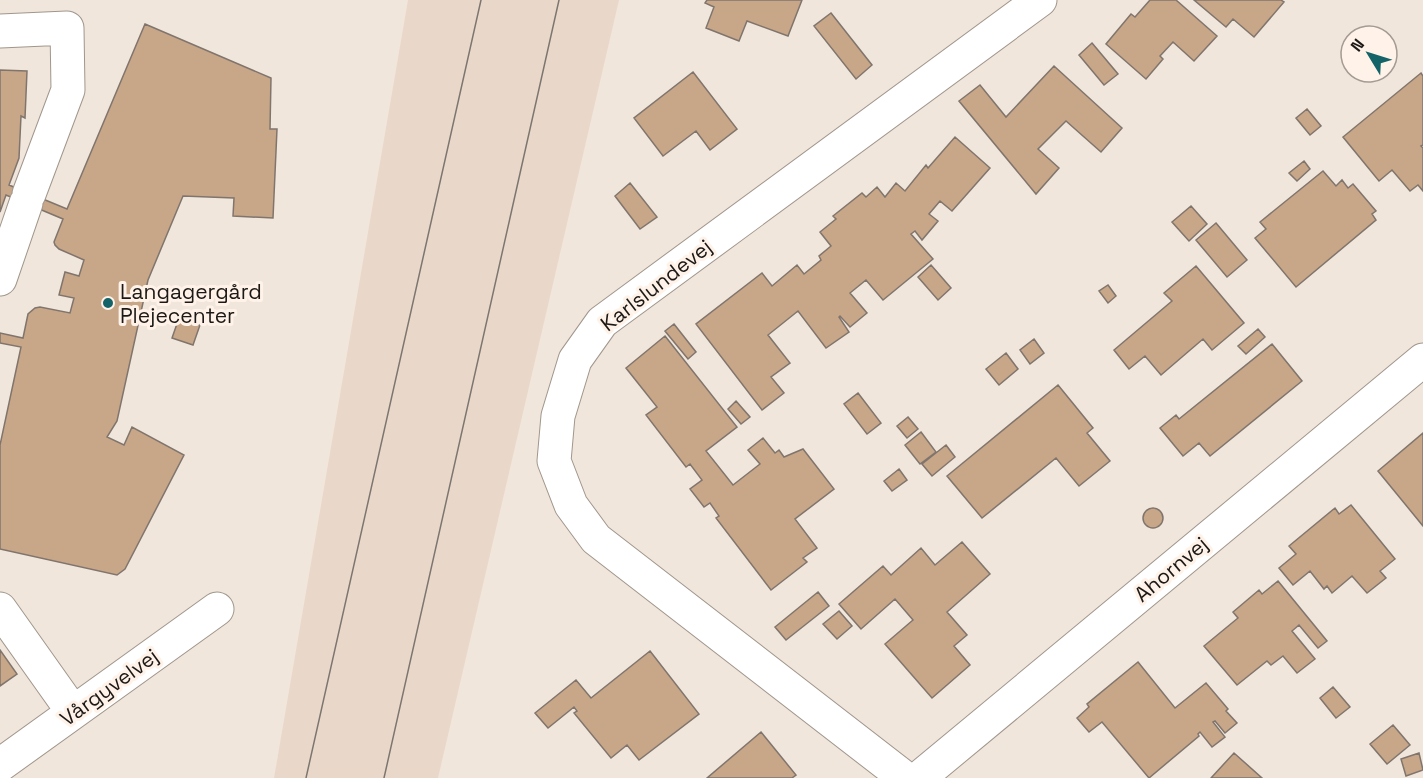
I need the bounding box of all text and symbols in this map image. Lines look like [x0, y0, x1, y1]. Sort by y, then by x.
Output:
north arrow [1339, 24, 1399, 84]
text: N [1346, 34, 1369, 56]
street label: Karlslundevej [595, 233, 717, 337]
place label: Langagergård Plejecenter [120, 278, 262, 329]
marker: Langagergård Plejecenter [101, 296, 115, 310]
street label: Ahornvej [1129, 530, 1213, 608]
street label: Vårgyvelvej [54, 642, 164, 732]

